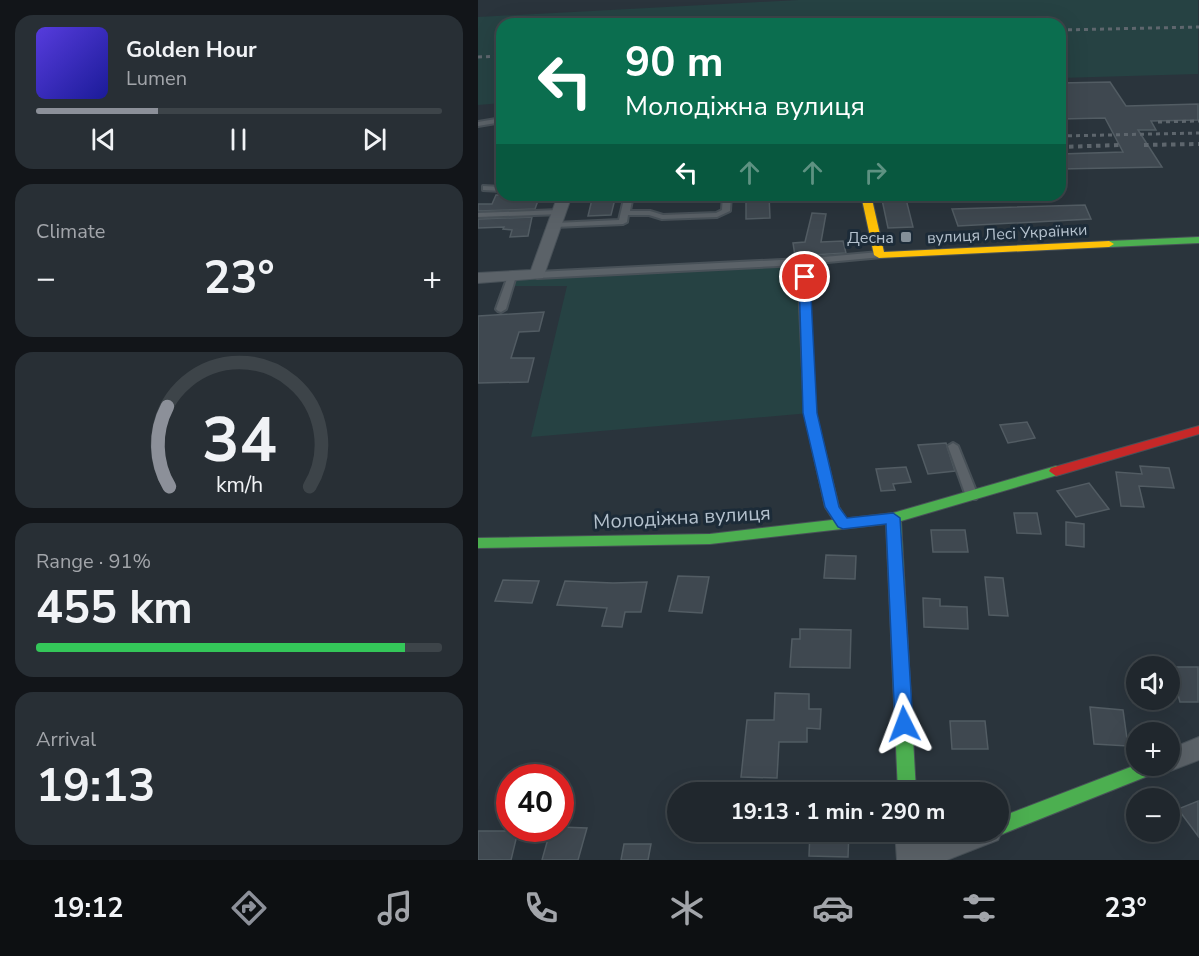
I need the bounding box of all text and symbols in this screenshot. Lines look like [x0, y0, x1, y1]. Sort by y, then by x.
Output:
text: 90 m [625, 34, 724, 91]
text: Golden Hour [126, 35, 257, 65]
icon: left [526, 42, 604, 120]
text: Lumen [126, 65, 187, 92]
text: Молодіжна вулиця [625, 88, 865, 125]
icon: previous [87, 123, 120, 156]
icon: pause [222, 123, 255, 156]
icon: next [358, 123, 391, 156]
icon: left [670, 156, 703, 189]
icon: ahead [733, 156, 766, 189]
icon: ahead [796, 156, 829, 189]
icon: right [859, 156, 892, 189]
text: Climate [36, 218, 105, 245]
street label: вулиця Лесі Українки [926, 219, 1088, 249]
place label: Десна [847, 227, 894, 249]
marker: Десна [899, 230, 913, 244]
text: 23° [203, 248, 275, 309]
pin [779, 251, 830, 302]
text: − [36, 256, 56, 301]
text: + [422, 256, 442, 301]
icon: arrive [788, 260, 821, 293]
text: 34 [202, 398, 276, 483]
text: km/h [215, 470, 263, 500]
street label: Молодіжна вулиця [593, 499, 772, 536]
text: Range · 91% [36, 548, 151, 575]
text: 455 km [36, 578, 193, 639]
map controls [1126, 656, 1180, 842]
button: sound [1126, 656, 1180, 710]
position arrow [872, 692, 936, 756]
button: + [1126, 722, 1180, 776]
text: Arrival [36, 726, 96, 753]
text: 19:13 [36, 756, 155, 817]
speed limit sign: 40 [496, 764, 574, 842]
button: − [1126, 788, 1180, 842]
text: 19:13 · 1 min · 290 m [731, 797, 945, 827]
icon: directions [228, 887, 270, 929]
icon: music [374, 887, 416, 929]
icon: phone [520, 887, 562, 929]
icon: climate [666, 887, 708, 929]
icon: car [812, 887, 854, 929]
icon: filters [958, 887, 1000, 929]
text: 19:12 [52, 890, 124, 927]
text: 23° [1104, 890, 1147, 927]

